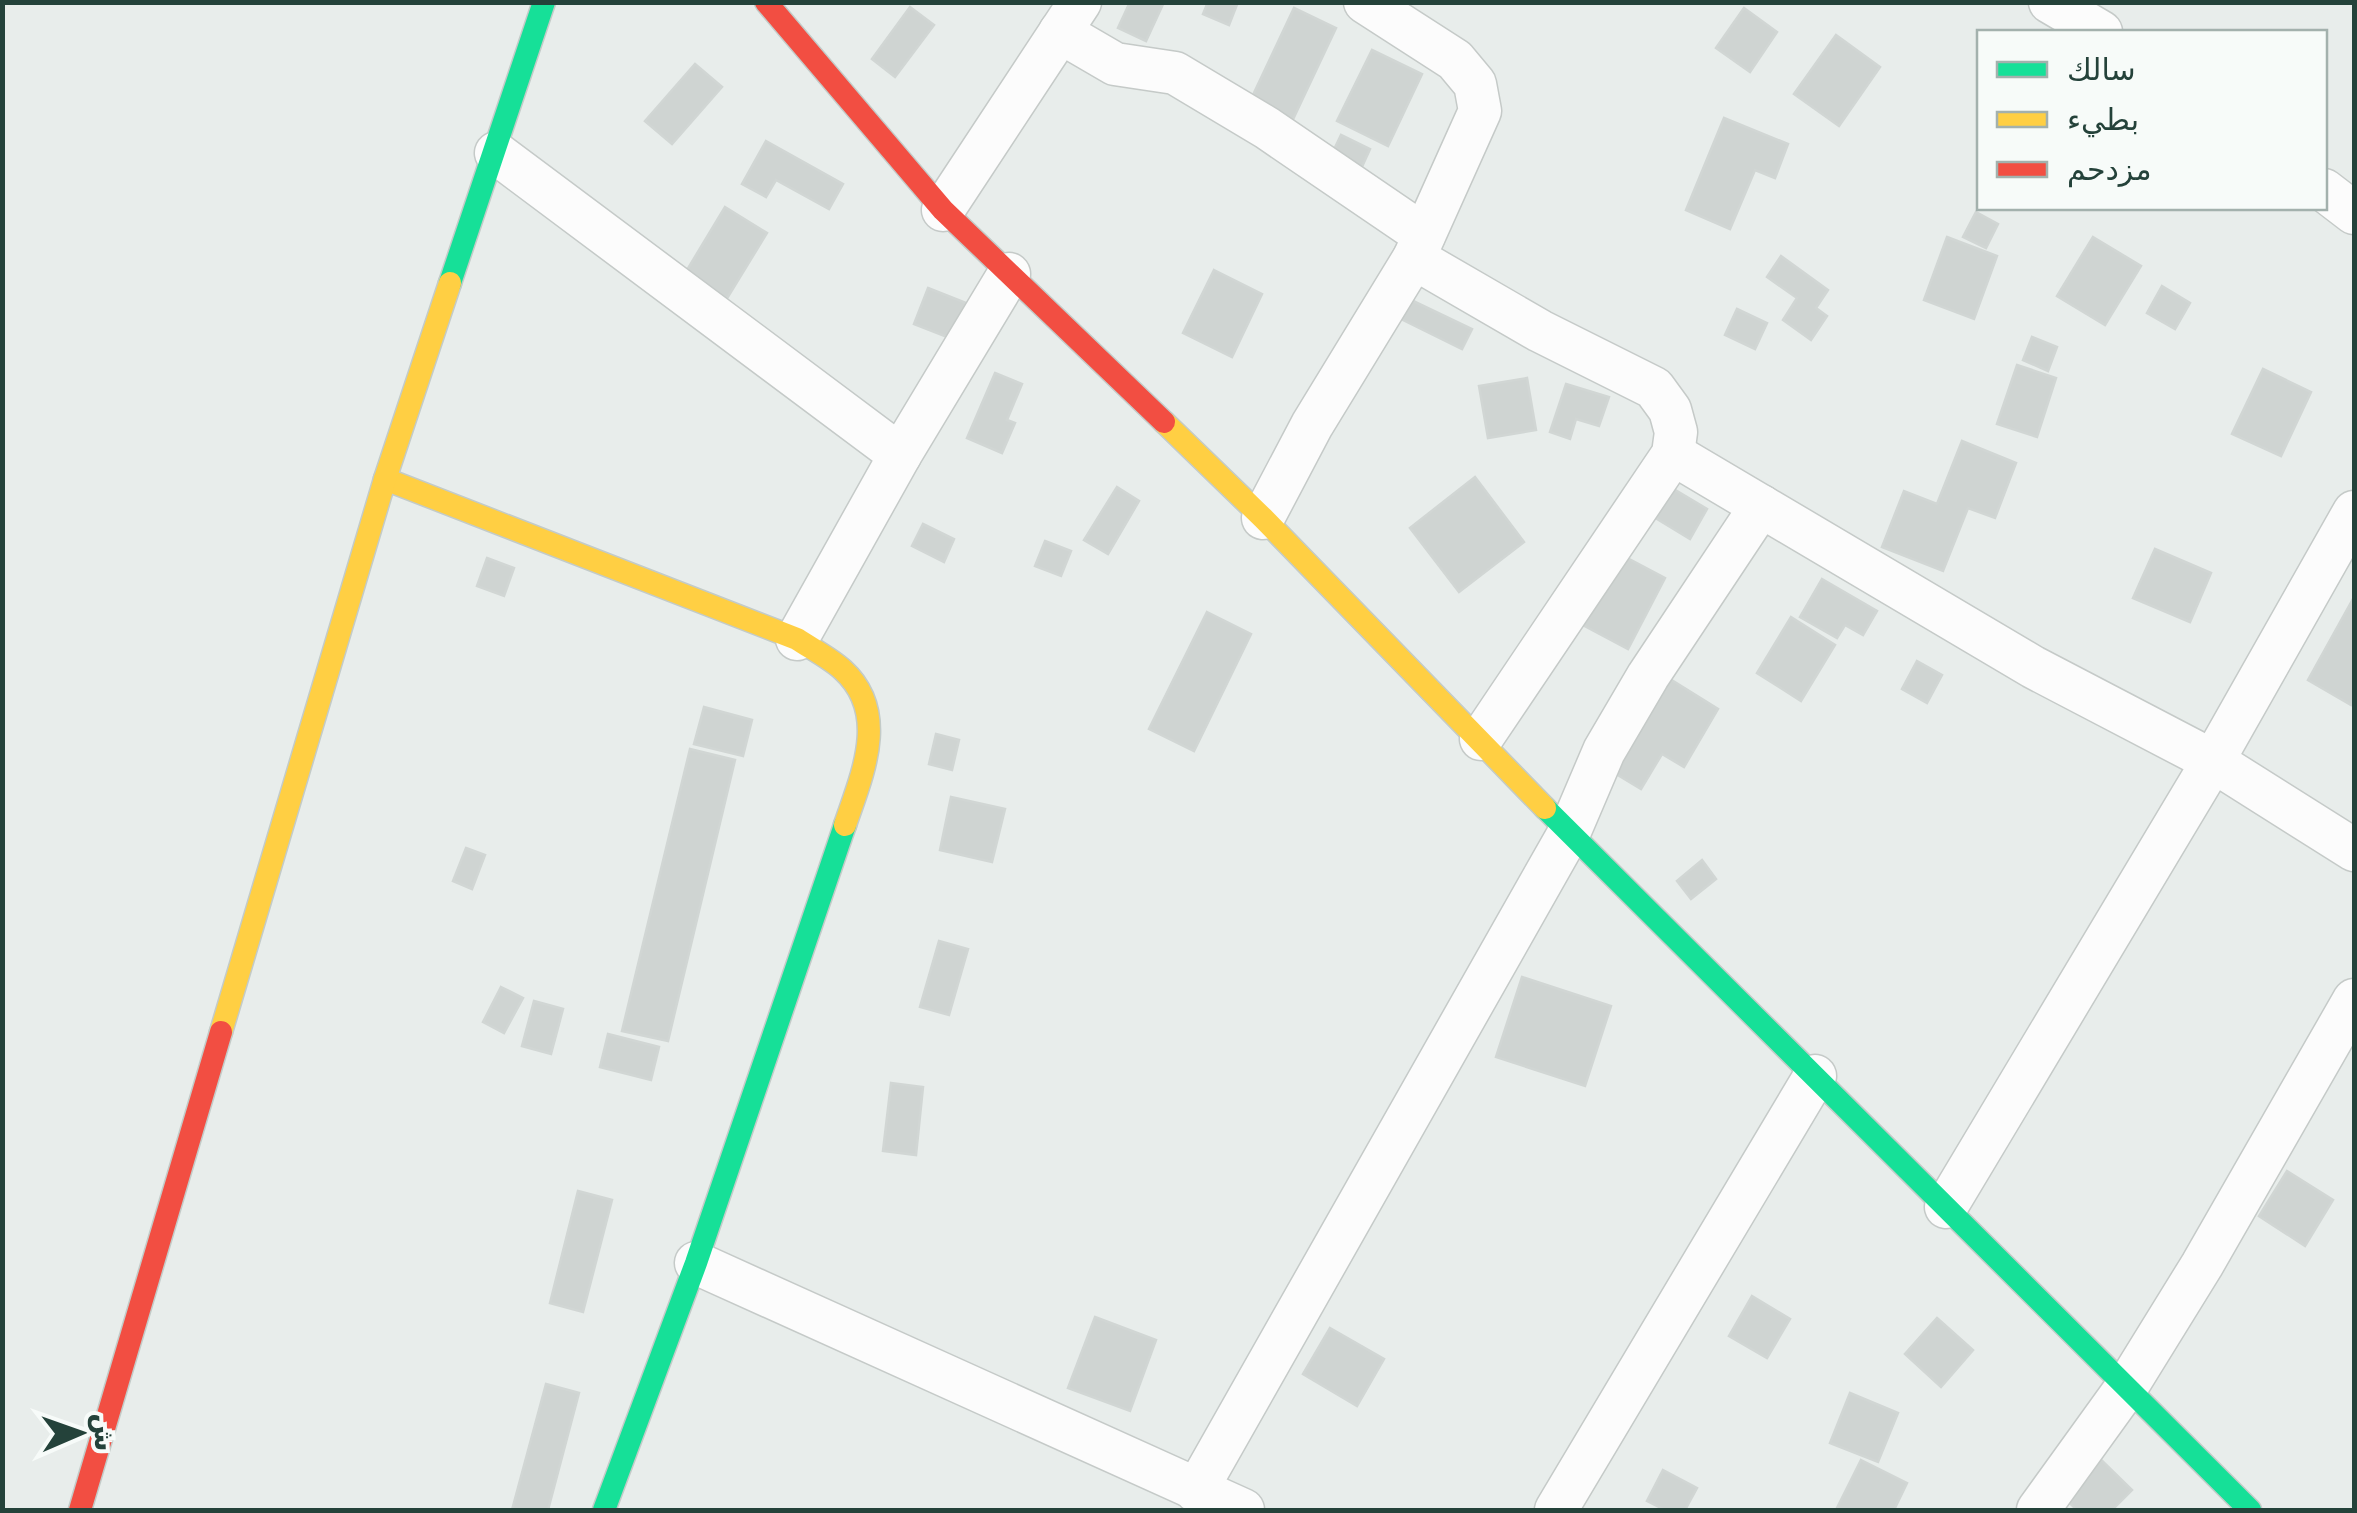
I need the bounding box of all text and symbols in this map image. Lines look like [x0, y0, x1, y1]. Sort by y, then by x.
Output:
legend [1977, 30, 2327, 210]
text: سالك [2067, 52, 2136, 87]
text: بطيء [2067, 102, 2139, 138]
text: مزدحم [2067, 152, 2152, 188]
north arrow [30, 1383, 130, 1483]
text: ش [87, 1412, 122, 1452]

